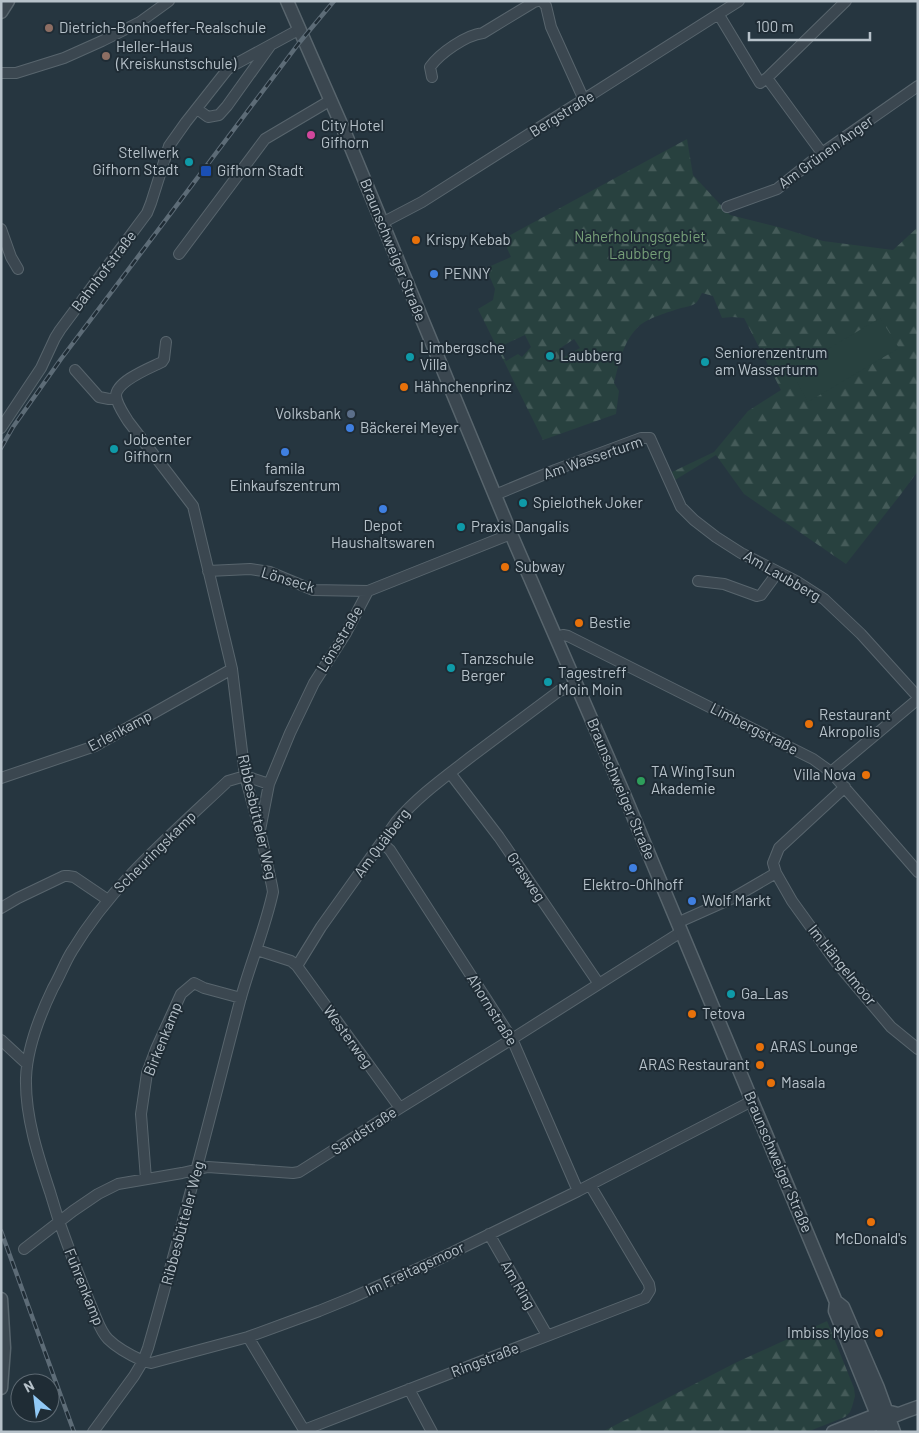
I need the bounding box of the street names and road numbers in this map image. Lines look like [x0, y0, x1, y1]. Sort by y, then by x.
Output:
street label: Bergstraße [526, 86, 597, 140]
street label: Am Grünen Anger [774, 110, 877, 192]
street label: Braunschweiger Straße [357, 176, 431, 324]
street label: Bahnhofstraße [67, 226, 139, 314]
street label: Am Wasserturm [541, 432, 645, 482]
street label: Am Laubberg [741, 546, 824, 605]
street label: Lönseck [259, 562, 318, 596]
street label: Lönsstraße [312, 602, 366, 675]
street label: Limbergstraße [708, 698, 801, 758]
street label: Erlenkamp [84, 706, 155, 754]
street label: Braunschweiger Straße [584, 715, 660, 862]
street label: Ribbesbütteler Weg [235, 753, 281, 881]
street label: Am Quälberg [349, 804, 413, 880]
street label: Scheuringskamp [109, 806, 199, 896]
street label: Grasweg [504, 848, 550, 905]
street label: Im Hängelmoor [805, 920, 881, 1009]
street label: Ahornstraße [464, 970, 522, 1049]
street label: Birkenkamp [139, 999, 185, 1078]
street label: Westerweg [320, 1002, 378, 1071]
street label: Braunschweiger Straße [741, 1088, 817, 1235]
street label: Sandstraße [327, 1102, 400, 1158]
street label: Ribbesbütteler Weg [157, 1159, 207, 1287]
street label: Im Freitagsmoor [362, 1237, 467, 1299]
street label: Fuhrenkamp [61, 1245, 109, 1328]
street label: Am Ring [498, 1257, 540, 1312]
street label: Ringstraße [448, 1338, 521, 1380]

